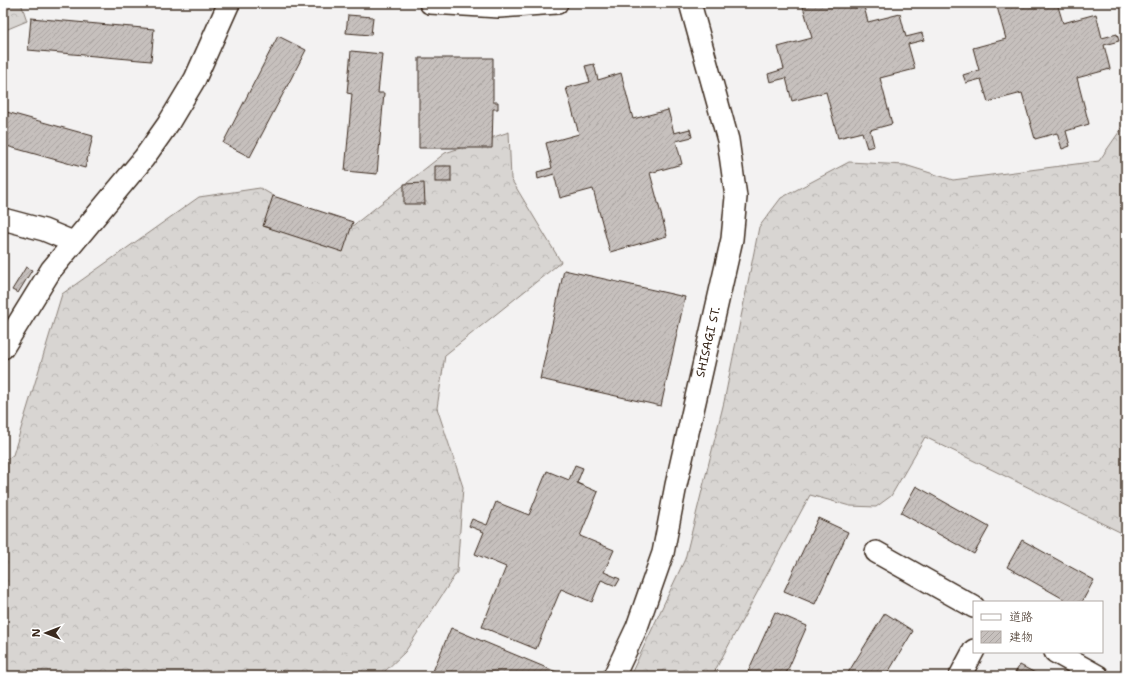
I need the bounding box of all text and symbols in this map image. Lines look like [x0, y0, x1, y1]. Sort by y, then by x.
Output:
street label: SHISAGI ST. [692, 305, 724, 379]
legend [973, 601, 1103, 653]
text: 道路 [1009, 609, 1033, 625]
north arrow [26, 613, 66, 653]
text: N [29, 628, 44, 637]
text: 建物 [1009, 629, 1033, 645]

